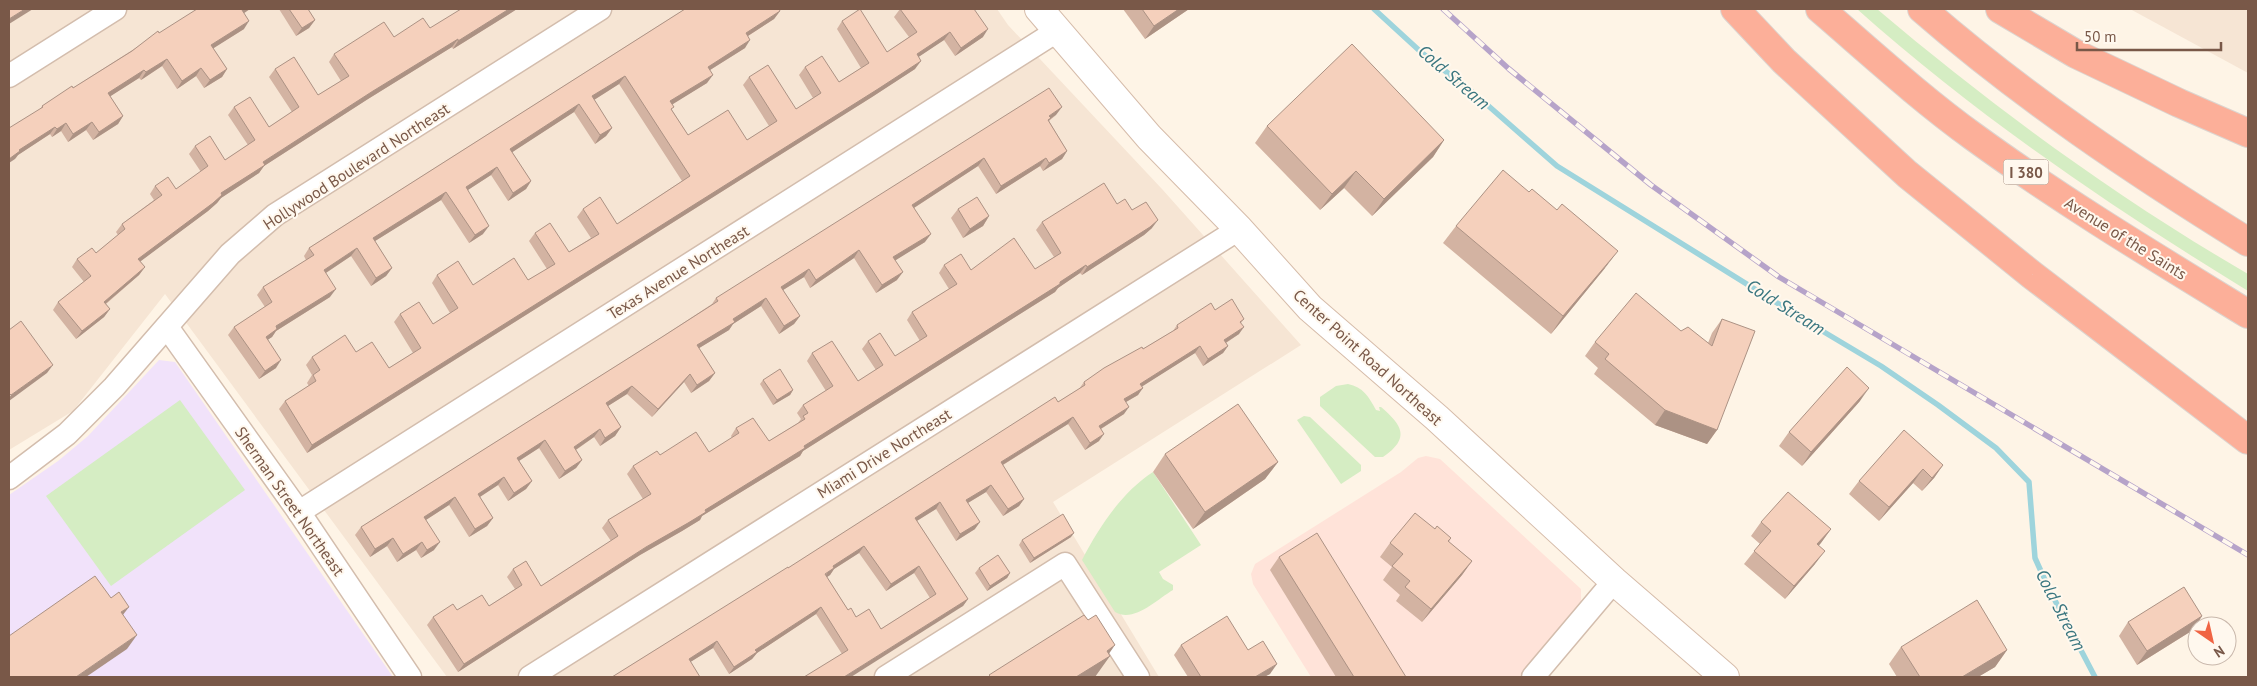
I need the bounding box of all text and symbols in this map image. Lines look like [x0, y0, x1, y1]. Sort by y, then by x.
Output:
scale bar [2077, 20, 2221, 52]
text: 50 m [2084, 27, 2117, 46]
water label: Cold Stream [1413, 39, 1495, 115]
street label: Hollywood Boulevard Northeast [259, 98, 454, 234]
road number: I 380 [2004, 160, 2048, 184]
street label: Avenue of the Saints [2061, 192, 2191, 284]
street label: Texas Avenue Northeast [604, 220, 753, 324]
water label: Cold Stream [1742, 274, 1830, 340]
street label: Center Point Road Northeast [1289, 285, 1447, 430]
street label: Miami Drive Northeast [813, 403, 955, 502]
street label: Sherman Street Northeast [231, 423, 349, 580]
water label: Cold Stream [2031, 565, 2091, 655]
north arrow [2187, 616, 2237, 666]
text: N [2210, 642, 2228, 662]

